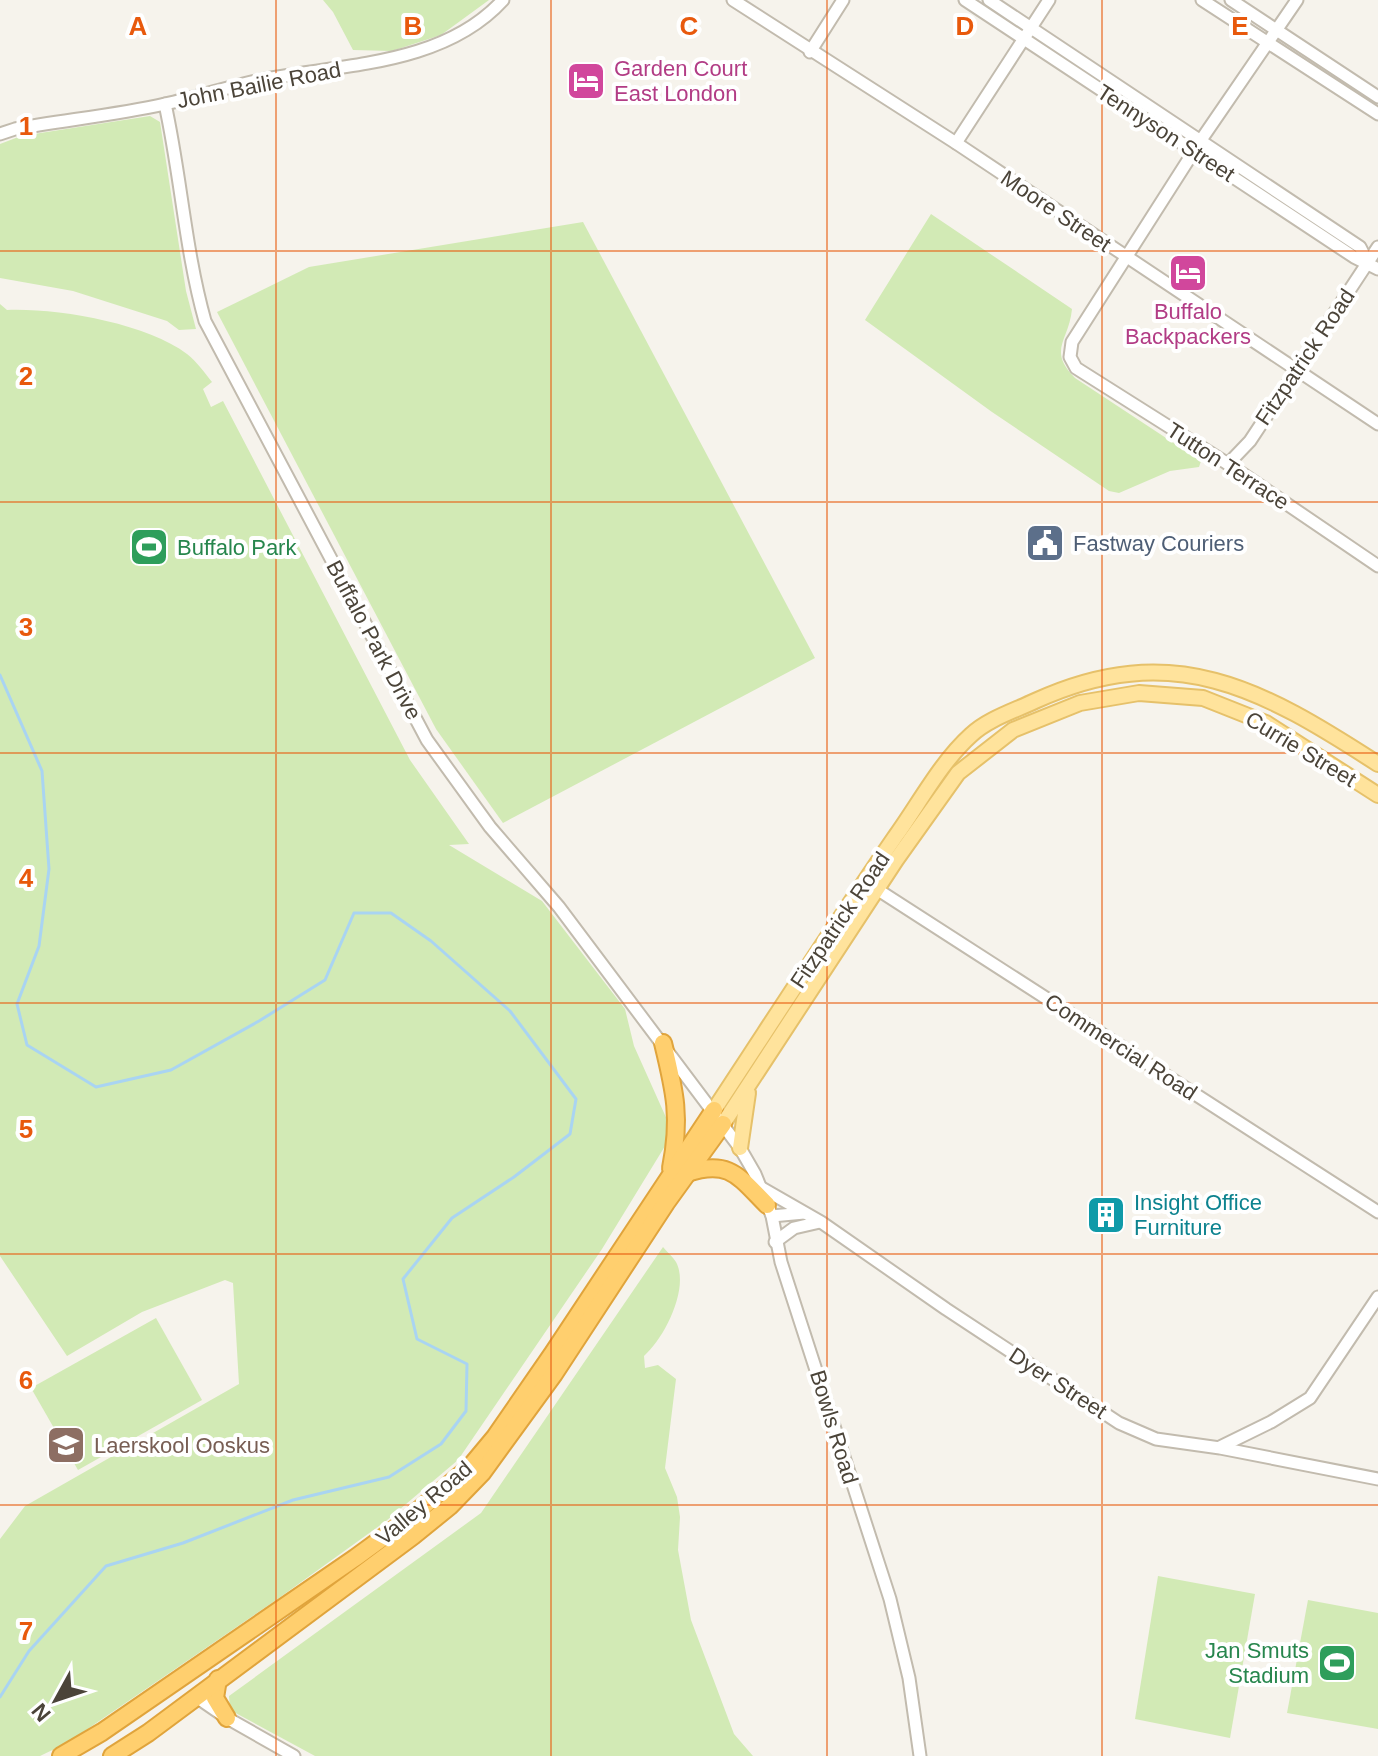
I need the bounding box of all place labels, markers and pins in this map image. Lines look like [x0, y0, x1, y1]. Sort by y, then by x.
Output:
place label: Garden Court East London [614, 56, 747, 106]
hotel icon: Garden Court East London [565, 60, 607, 102]
hotel icon: Buffalo Backpackers [1167, 252, 1209, 294]
place label: Buffalo Backpackers [1125, 299, 1251, 349]
public building icon: Fastway Couriers [1024, 522, 1066, 564]
sports icon: Buffalo Park [128, 526, 170, 568]
place label: Fastway Couriers [1073, 531, 1244, 556]
place label: Buffalo Park [177, 535, 297, 560]
place label: Insight Office Furniture [1134, 1190, 1262, 1240]
building icon: Insight Office Furniture [1085, 1194, 1127, 1236]
school or university icon: Laerskool Ooskus [45, 1424, 87, 1466]
place label: Laerskool Ooskus [94, 1433, 270, 1458]
place label: Jan Smuts Stadium [1205, 1638, 1309, 1688]
sports icon: Jan Smuts Stadium [1316, 1642, 1358, 1684]

